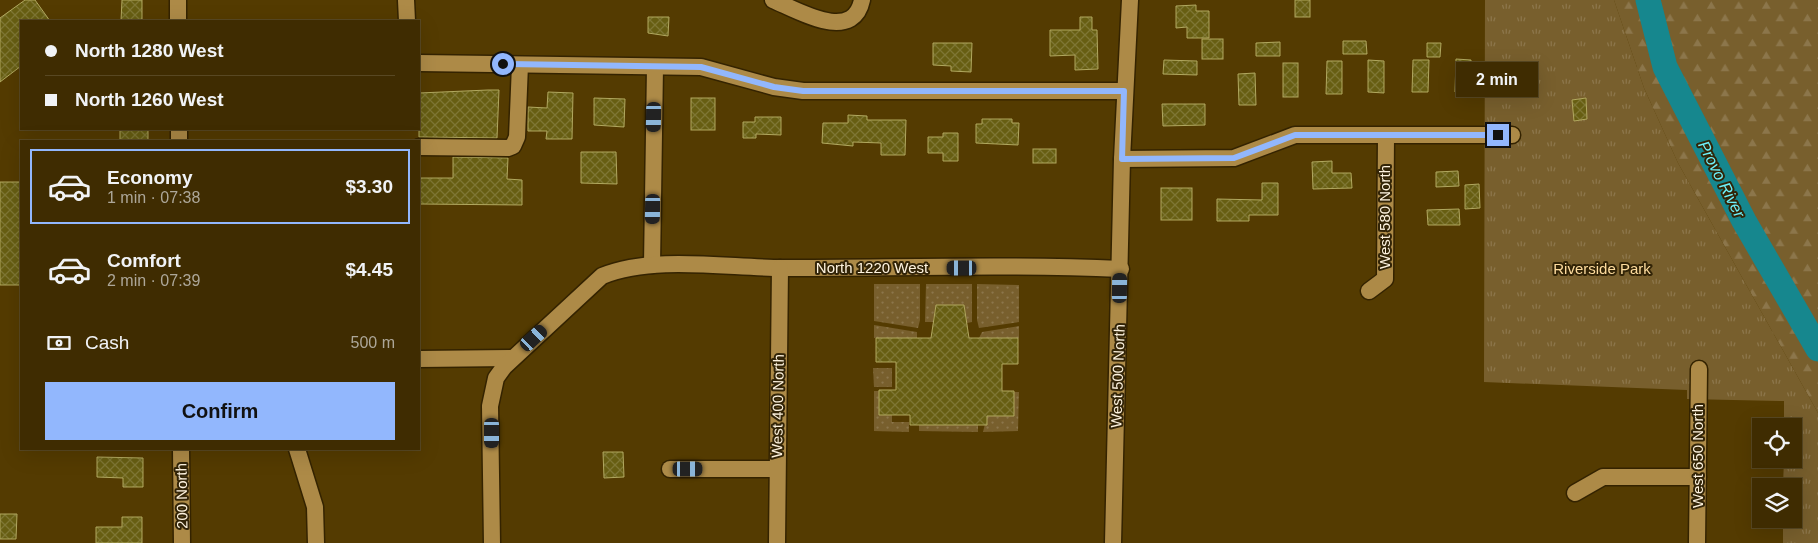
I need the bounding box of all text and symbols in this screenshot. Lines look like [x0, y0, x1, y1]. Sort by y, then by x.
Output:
text: North 1280 West [75, 40, 224, 61]
route start [492, 53, 514, 75]
callout: 2 min [1457, 62, 1539, 98]
text: 2 min [1476, 71, 1518, 88]
text: North 1260 West [75, 89, 224, 110]
car [646, 102, 661, 132]
route end [1487, 124, 1509, 146]
water label: Provo River [1695, 138, 1748, 221]
icon: car [47, 164, 92, 209]
street label: West 580 North [1376, 165, 1393, 269]
text: Economy [107, 167, 193, 188]
text: $3.30 [345, 176, 393, 197]
text: 1 min · 07:38 [107, 189, 200, 206]
car [645, 194, 660, 224]
icon: car [47, 247, 92, 292]
text: Comfort [107, 250, 181, 271]
text: $4.45 [345, 259, 393, 280]
street label: North 1220 West [816, 259, 929, 276]
park label: Riverside Park [1553, 260, 1651, 277]
car [947, 261, 977, 276]
text: 2 min · 07:39 [107, 272, 200, 289]
car [1112, 273, 1127, 303]
car [517, 322, 550, 354]
street label: West 500 North [1107, 324, 1128, 428]
icon: cash [45, 329, 73, 357]
text: Cash [85, 332, 129, 353]
text: 500 m [351, 334, 395, 351]
street label: West 400 North [768, 354, 787, 458]
button: Confirm [45, 382, 395, 440]
street label: West 650 North [1689, 404, 1706, 508]
car [484, 418, 499, 448]
map controls [1752, 418, 1802, 528]
button: locate [1752, 418, 1802, 468]
car [673, 462, 703, 477]
street label: 200 North [172, 463, 191, 529]
button: layers [1752, 478, 1802, 528]

